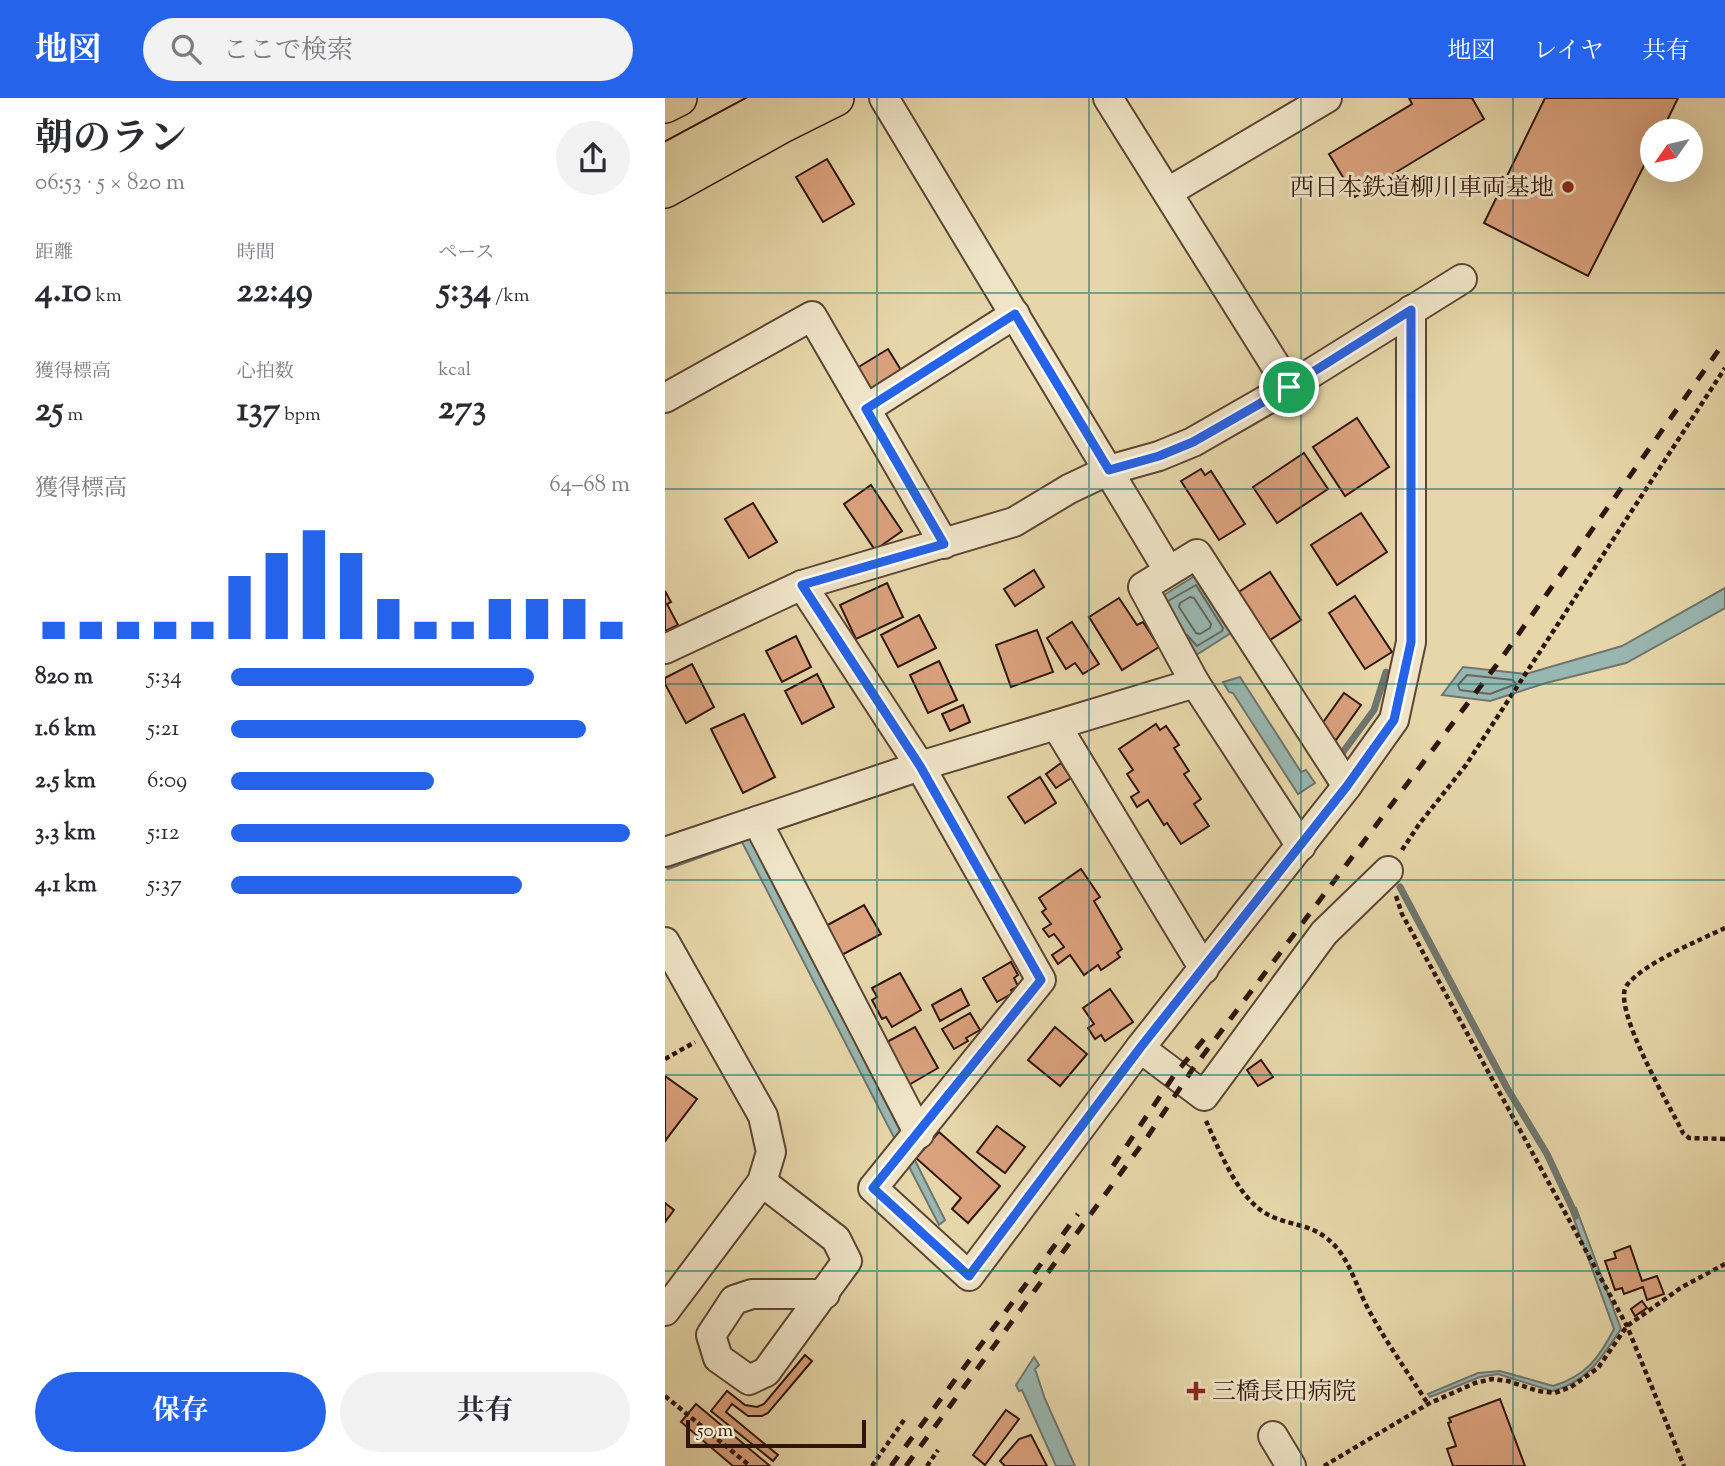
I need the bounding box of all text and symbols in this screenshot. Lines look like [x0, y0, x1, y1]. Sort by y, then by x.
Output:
search box [143, 18, 633, 81]
text: 地図 [35, 28, 101, 76]
icon: search [167, 30, 205, 68]
text: ここで検索 [223, 33, 353, 70]
text: 地図 [1447, 35, 1495, 69]
text: レイヤ [1533, 35, 1604, 69]
text: 共有 [1642, 35, 1690, 69]
text: 朝のラン [35, 114, 187, 168]
north arrow [1640, 119, 1703, 182]
map controls [1640, 119, 1703, 182]
button: share [556, 121, 630, 195]
text: 06:53 · 5 × 820 m [35, 167, 185, 200]
place label: 西日本鉄道柳川車両基地 [1290, 172, 1554, 206]
marker: 西日本鉄道柳川車両基地 [1560, 179, 1576, 195]
text: 距離 [35, 240, 73, 267]
text: 時間 [237, 240, 275, 267]
text: ペース [438, 240, 494, 267]
text: 4.10 [35, 267, 92, 318]
text: 22:49 [237, 267, 313, 318]
text: 5:34 [438, 267, 491, 318]
text: km [92, 283, 122, 310]
text: /km [491, 283, 530, 310]
text: kcal [438, 357, 471, 384]
pin [1259, 357, 1319, 417]
text: 獲得標高 [35, 359, 111, 386]
text: 心拍数 [237, 359, 294, 386]
icon: arrive [1270, 368, 1308, 406]
text: 273 [438, 384, 486, 435]
text: 25 [35, 386, 63, 437]
text: 137 [237, 386, 280, 437]
text: m [63, 402, 83, 429]
text: bpm [280, 402, 321, 429]
text: 64–68 m [549, 469, 630, 502]
text: 獲得標高 [35, 473, 127, 506]
text: 820 m [35, 661, 93, 694]
text: 5:34 [147, 661, 182, 694]
text: 1.6 km [35, 713, 96, 746]
text: 5:21 [147, 713, 179, 746]
text: 2.5 km [35, 765, 96, 798]
text: 6:09 [147, 765, 187, 798]
text: 3.3 km [35, 817, 96, 850]
text: 5:12 [147, 817, 179, 850]
text: 4.1 km [35, 869, 97, 902]
text: 5:37 [147, 869, 182, 902]
button: 保存 [35, 1372, 326, 1452]
button: 共有 [340, 1372, 630, 1452]
place label: 三橋長田病院 [1212, 1376, 1356, 1410]
marker: 三橋長田病院 [1186, 1381, 1206, 1401]
scale bar [686, 1417, 866, 1449]
text: 50 m [697, 1418, 733, 1445]

